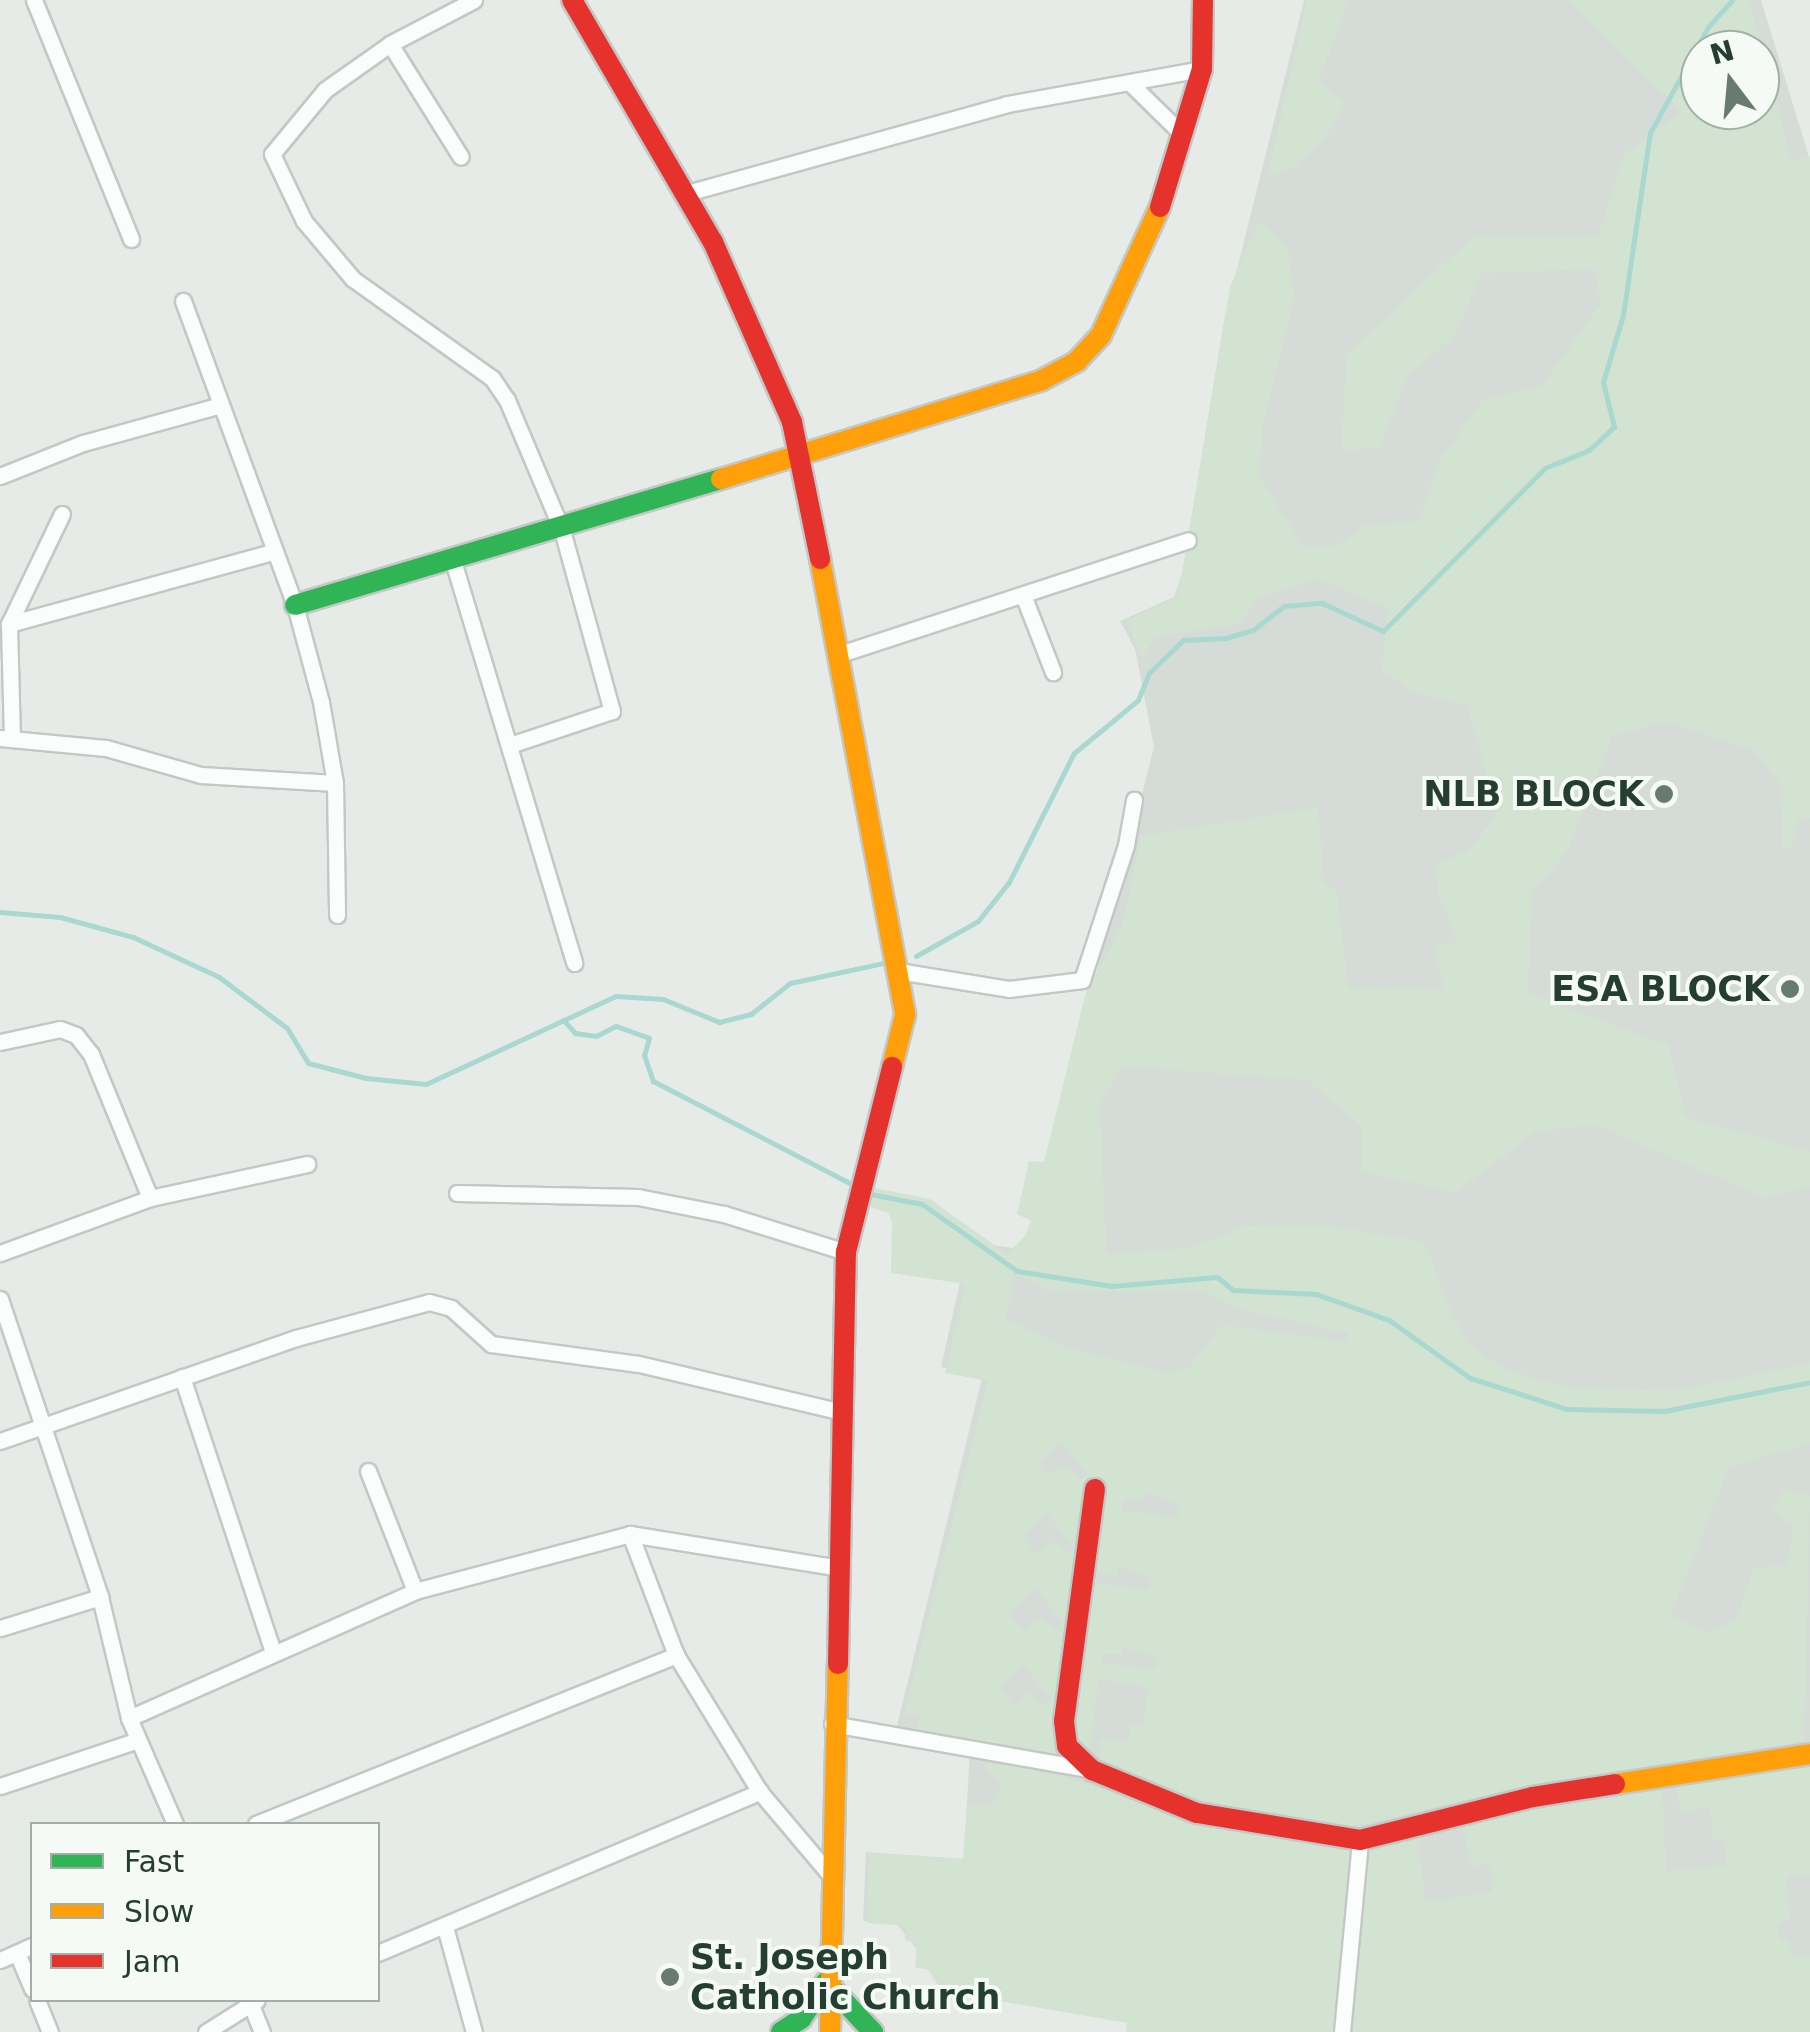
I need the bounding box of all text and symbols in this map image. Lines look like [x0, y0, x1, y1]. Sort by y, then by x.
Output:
north arrow [1680, 30, 1780, 130]
text: N [1706, 34, 1738, 72]
place label: NLB BLOCK [1423, 773, 1644, 815]
marker: NLB BLOCK [1653, 783, 1675, 805]
place label: ESA BLOCK [1551, 968, 1770, 1010]
marker: ESA BLOCK [1779, 978, 1801, 1000]
legend [30, 1822, 380, 2002]
text: Fast [124, 1844, 184, 1879]
text: Slow [124, 1894, 194, 1929]
place label: St. Joseph Catholic Church [690, 1936, 1000, 2018]
text: Jam [124, 1944, 180, 1979]
marker: St. Joseph Catholic Church [659, 1966, 681, 1988]

